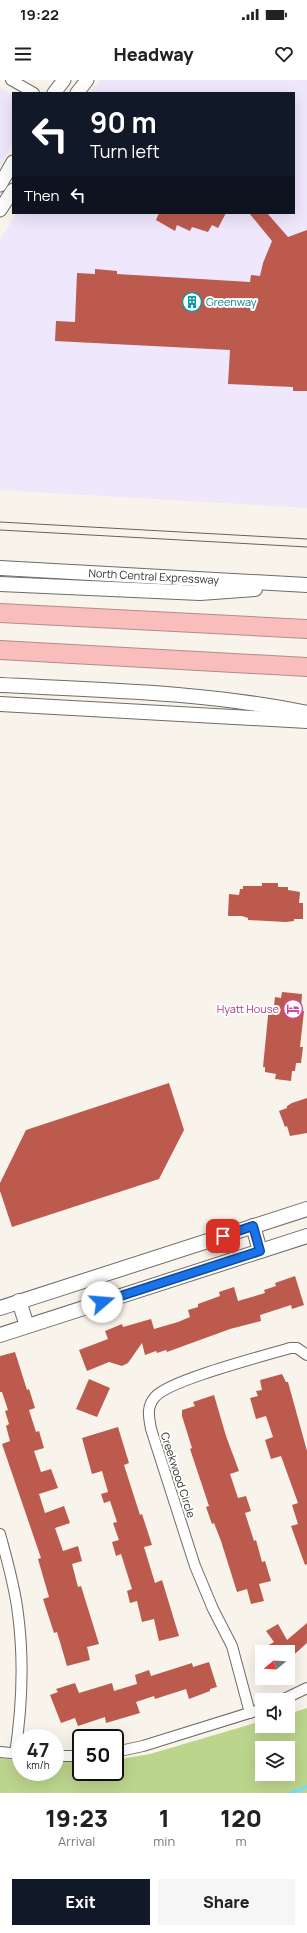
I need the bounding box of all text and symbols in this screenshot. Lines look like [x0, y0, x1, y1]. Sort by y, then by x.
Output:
text: 19:22 [20, 4, 59, 25]
text: Headway [113, 42, 194, 66]
icon: menu [12, 43, 34, 65]
icon: heart [273, 43, 295, 65]
text: 90 m [90, 103, 157, 141]
icon: left [24, 108, 76, 160]
text: Turn left [90, 139, 160, 163]
icon: left [67, 184, 89, 206]
text: Then [24, 185, 59, 206]
building icon: Greenway [181, 291, 203, 313]
place label: Greenway [206, 294, 257, 309]
street label: North Central Expressway [88, 565, 220, 587]
hotel icon: Hyatt House [282, 998, 304, 1020]
place label: Hyatt House [217, 1001, 280, 1016]
pin [206, 1219, 240, 1253]
icon: arrive [212, 1225, 234, 1247]
position arrow [81, 1281, 123, 1323]
street label: Creekwood Circle [158, 1430, 200, 1520]
north arrow [255, 1645, 295, 1685]
map controls [255, 1645, 295, 1781]
button: sound [255, 1693, 295, 1733]
speed limit sign: 50 [72, 1729, 124, 1781]
text: 47 [27, 1736, 49, 1763]
button: layers [255, 1741, 295, 1781]
text: km/h [26, 1758, 50, 1772]
text: 19:23 [45, 1801, 108, 1834]
text: 1 [159, 1801, 170, 1834]
text: 120 [220, 1801, 262, 1834]
text: Arrival [58, 1832, 95, 1850]
text: min [153, 1832, 175, 1850]
text: m [236, 1832, 247, 1850]
button: Exit [12, 1879, 150, 1925]
button: Share [158, 1879, 295, 1925]

